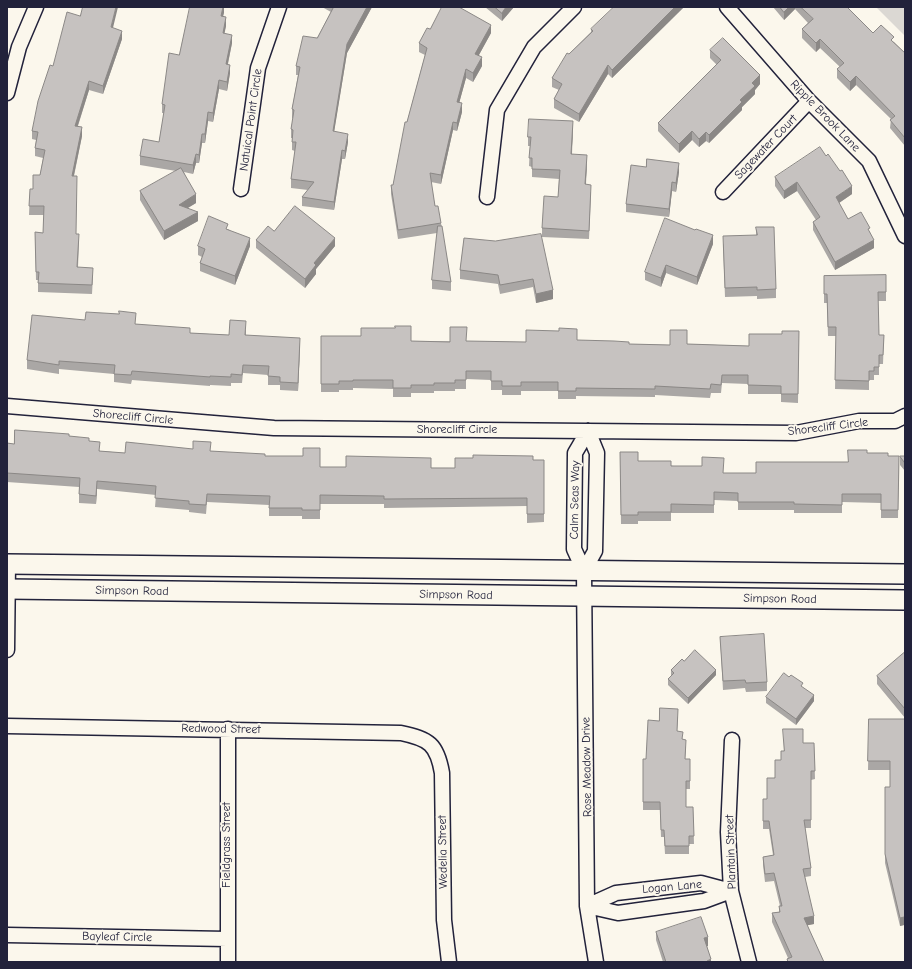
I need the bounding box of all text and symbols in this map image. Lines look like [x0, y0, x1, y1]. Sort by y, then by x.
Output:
street label: Natuical Point Circle [237, 68, 265, 172]
street label: Ripple Brook Lane [787, 77, 863, 155]
street label: Sagewater Court [732, 112, 800, 182]
street label: Shorecliff Circle [92, 406, 174, 428]
street label: Shorecliff Circle [787, 415, 869, 439]
street label: Shorecliff Circle [417, 423, 497, 437]
street label: Calm Seas Way [567, 460, 583, 540]
street label: Simpson Road [95, 583, 169, 599]
street label: Simpson Road [419, 587, 493, 603]
street label: Simpson Road [743, 591, 817, 607]
street label: Rose Meadow Drive [579, 717, 595, 817]
street label: Redwood Street [181, 721, 261, 737]
street label: Fieldgrass Street [220, 802, 234, 888]
street label: Plantain Street [722, 814, 740, 890]
street label: Wedelia Street [435, 815, 451, 889]
street label: Logan Lane [641, 877, 703, 897]
street label: Bayleaf Circle [82, 929, 152, 945]

